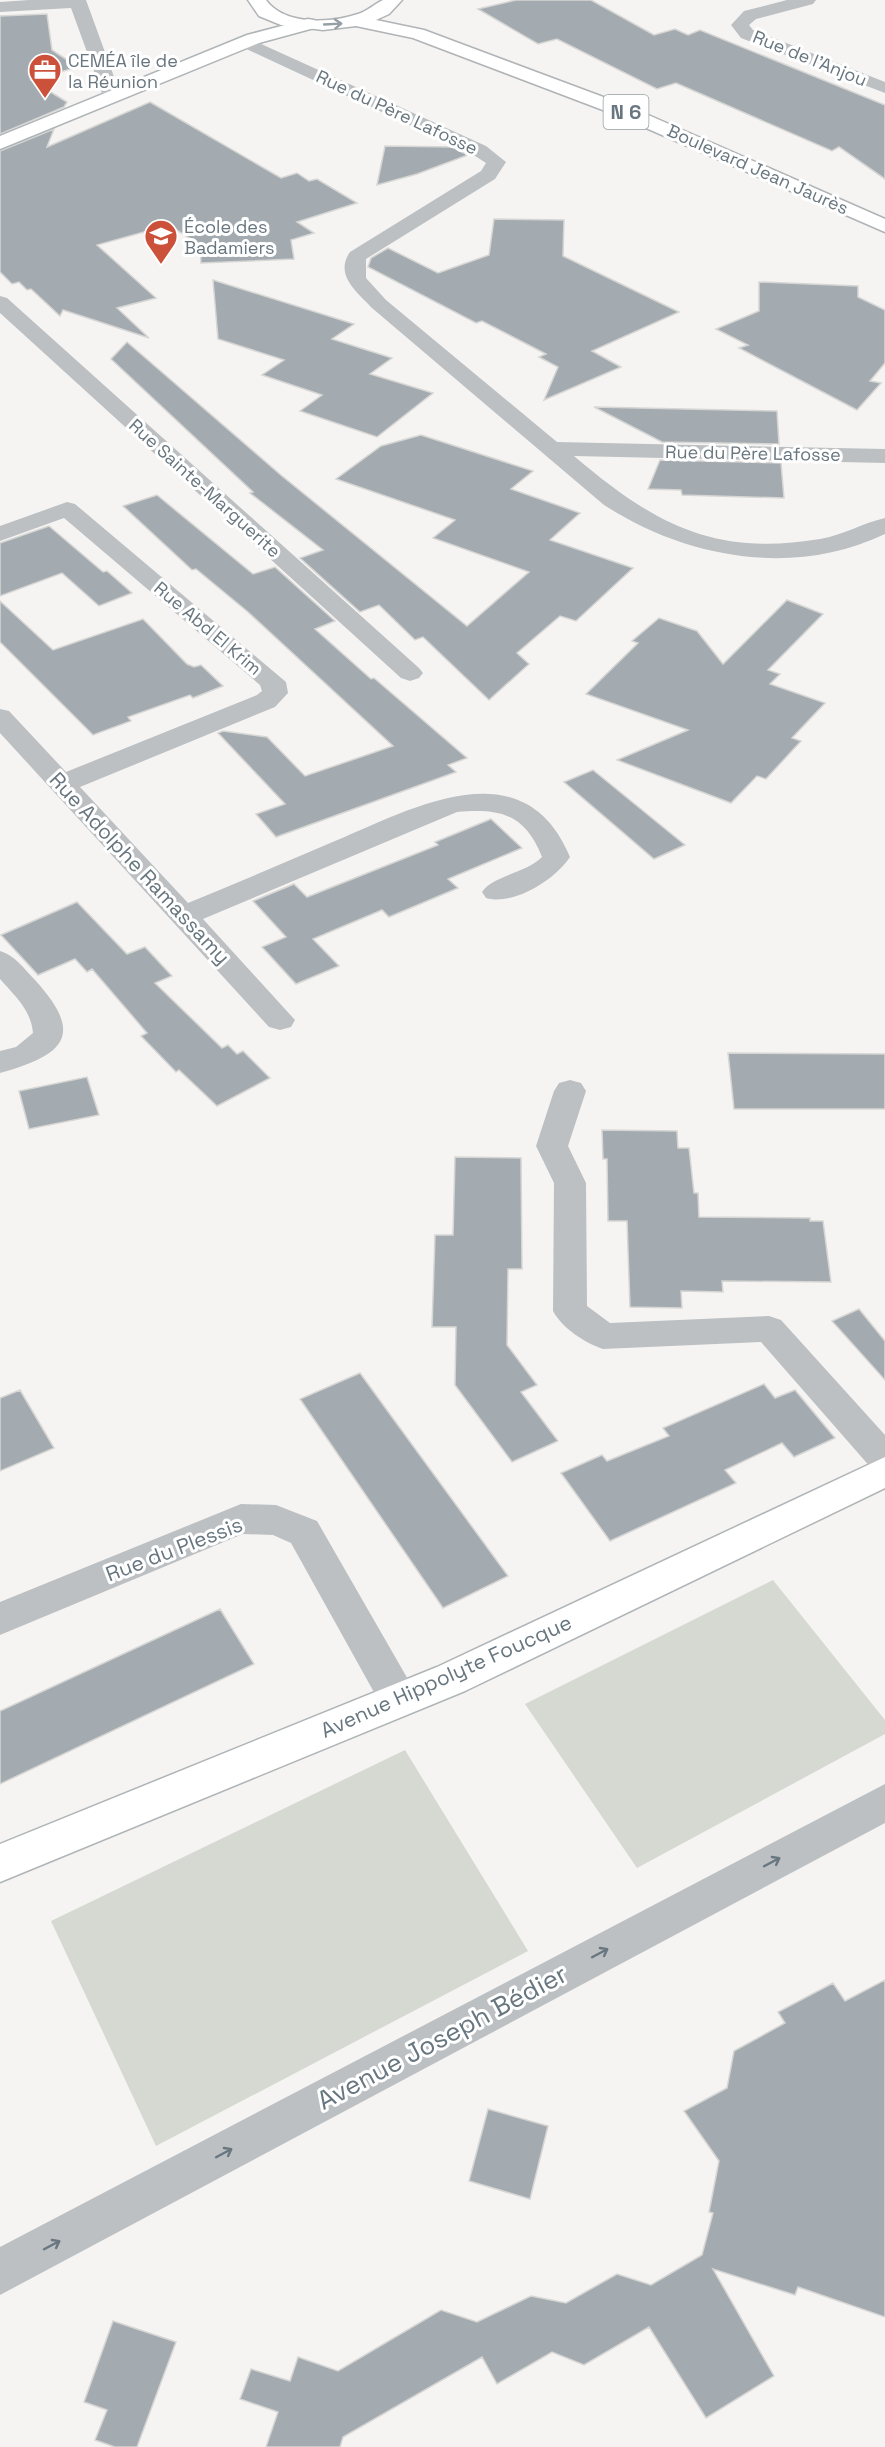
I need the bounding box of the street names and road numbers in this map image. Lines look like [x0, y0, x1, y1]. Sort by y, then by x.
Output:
street label: Rue de l'Anjou [750, 25, 870, 91]
street label: Rue du Père Lafosse [313, 64, 481, 160]
road number: N 6 [604, 95, 648, 129]
street label: Boulevard Jean Jaurès [664, 119, 852, 219]
street label: Rue Sainte-Marguerite [124, 414, 286, 562]
street label: Rue du Père Lafosse [665, 440, 841, 466]
street label: Rue Abd El Krim [150, 576, 266, 680]
street label: Rue Adolphe Ramassamy [44, 766, 236, 970]
street label: Rue du Plessis [102, 1511, 246, 1587]
street label: Avenue Hippolyte Foucque [316, 1608, 576, 1744]
street label: Avenue Joseph Bédier [311, 1957, 573, 2117]

